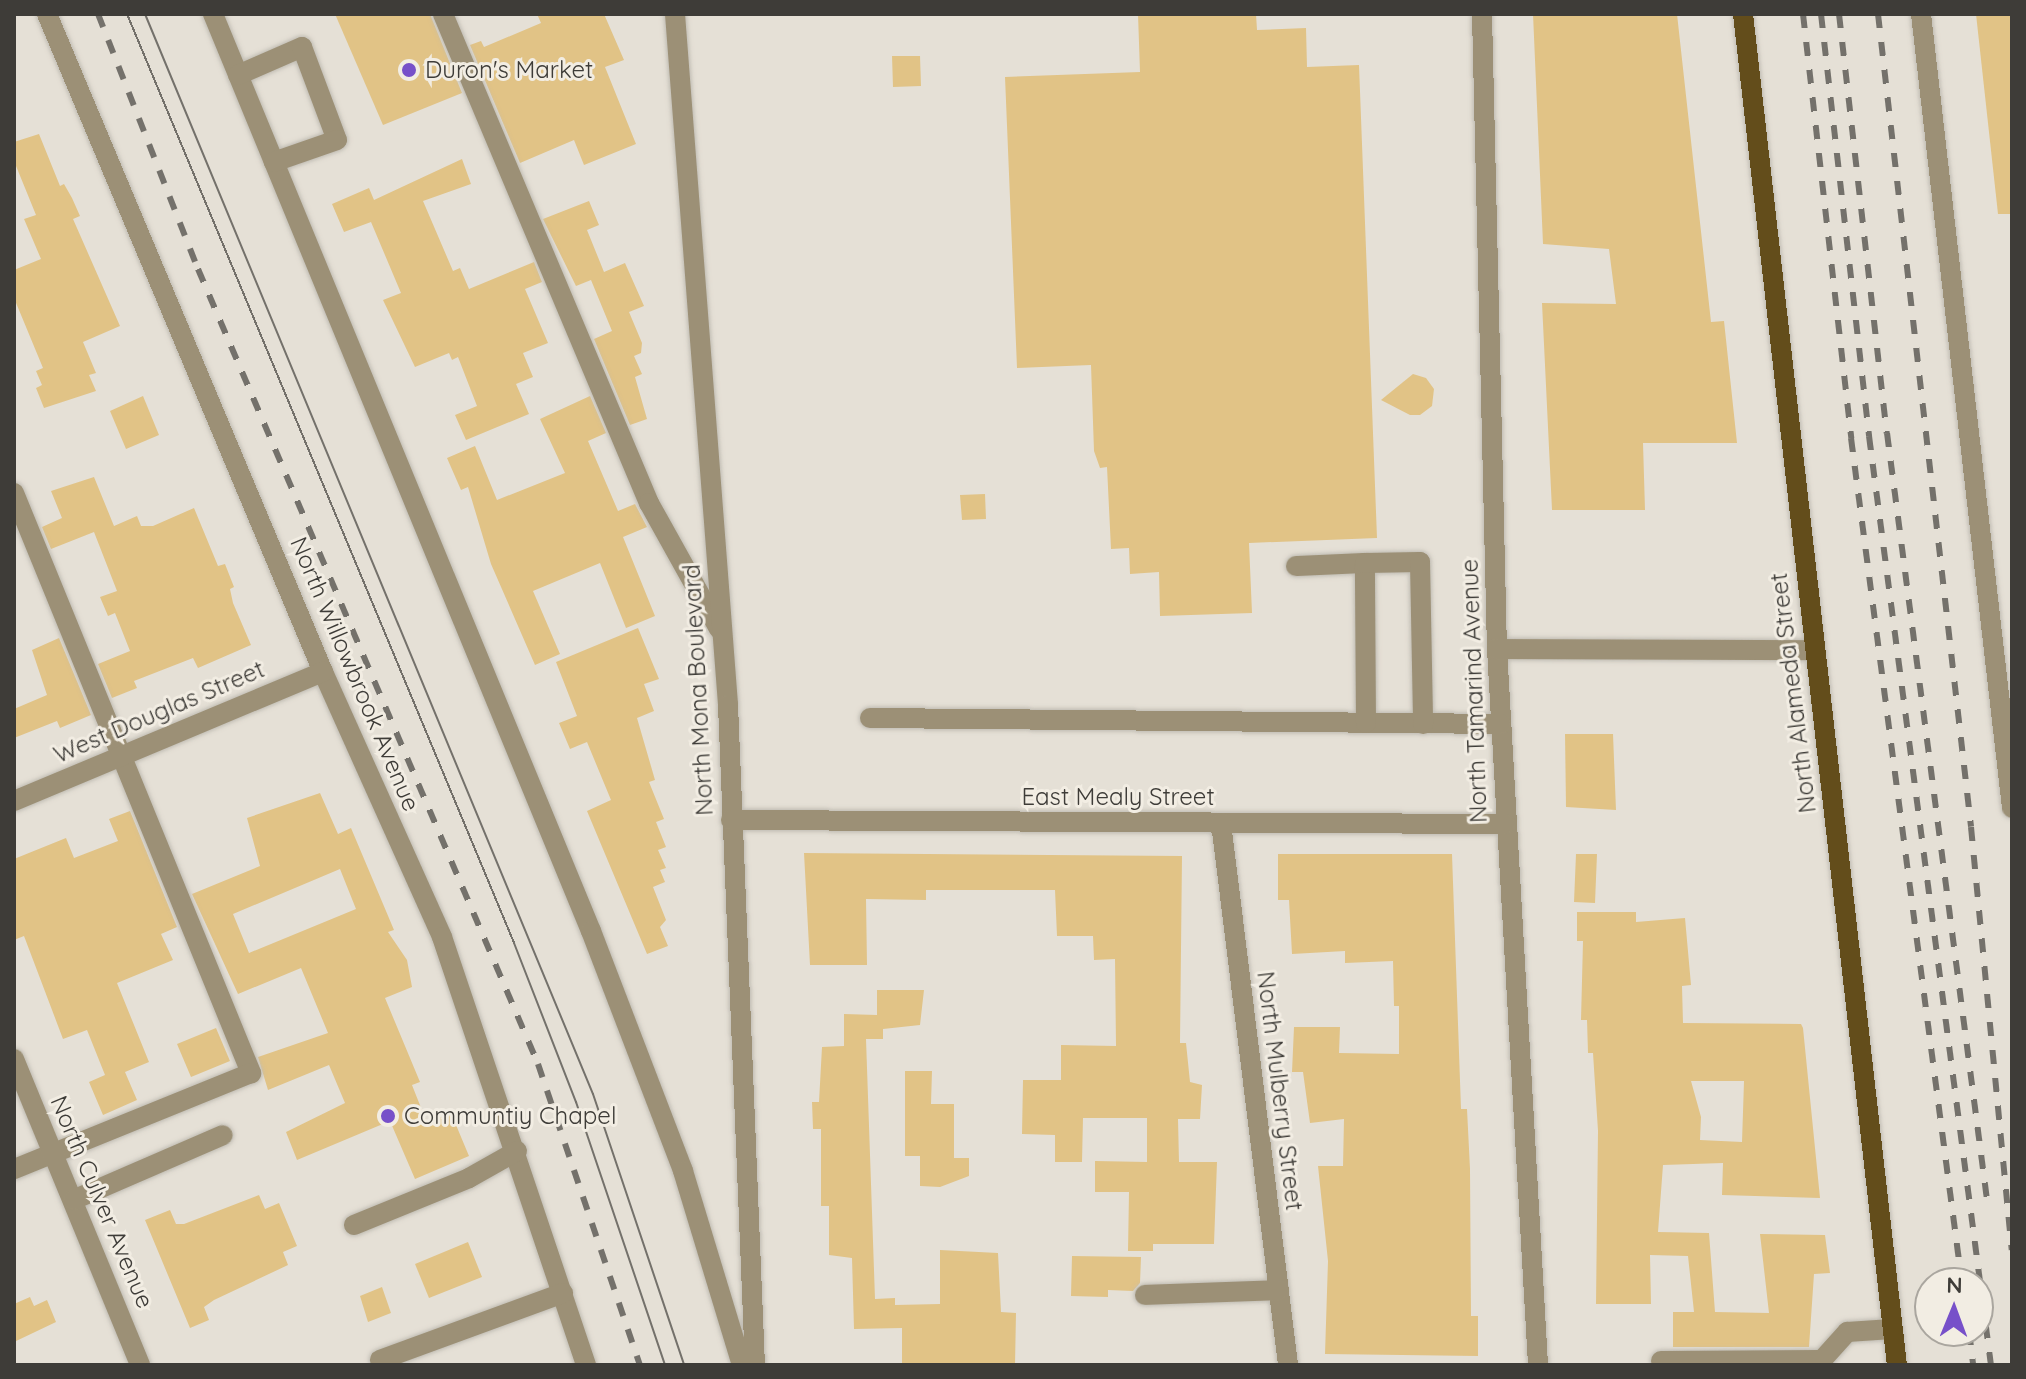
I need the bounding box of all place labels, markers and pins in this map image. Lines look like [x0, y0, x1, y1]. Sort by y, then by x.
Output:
place label: Duron's Market [425, 56, 593, 84]
marker: Duron's Market [400, 61, 418, 79]
place label: Communtiy Chapel [404, 1102, 616, 1130]
marker: Communtiy Chapel [379, 1107, 397, 1125]

